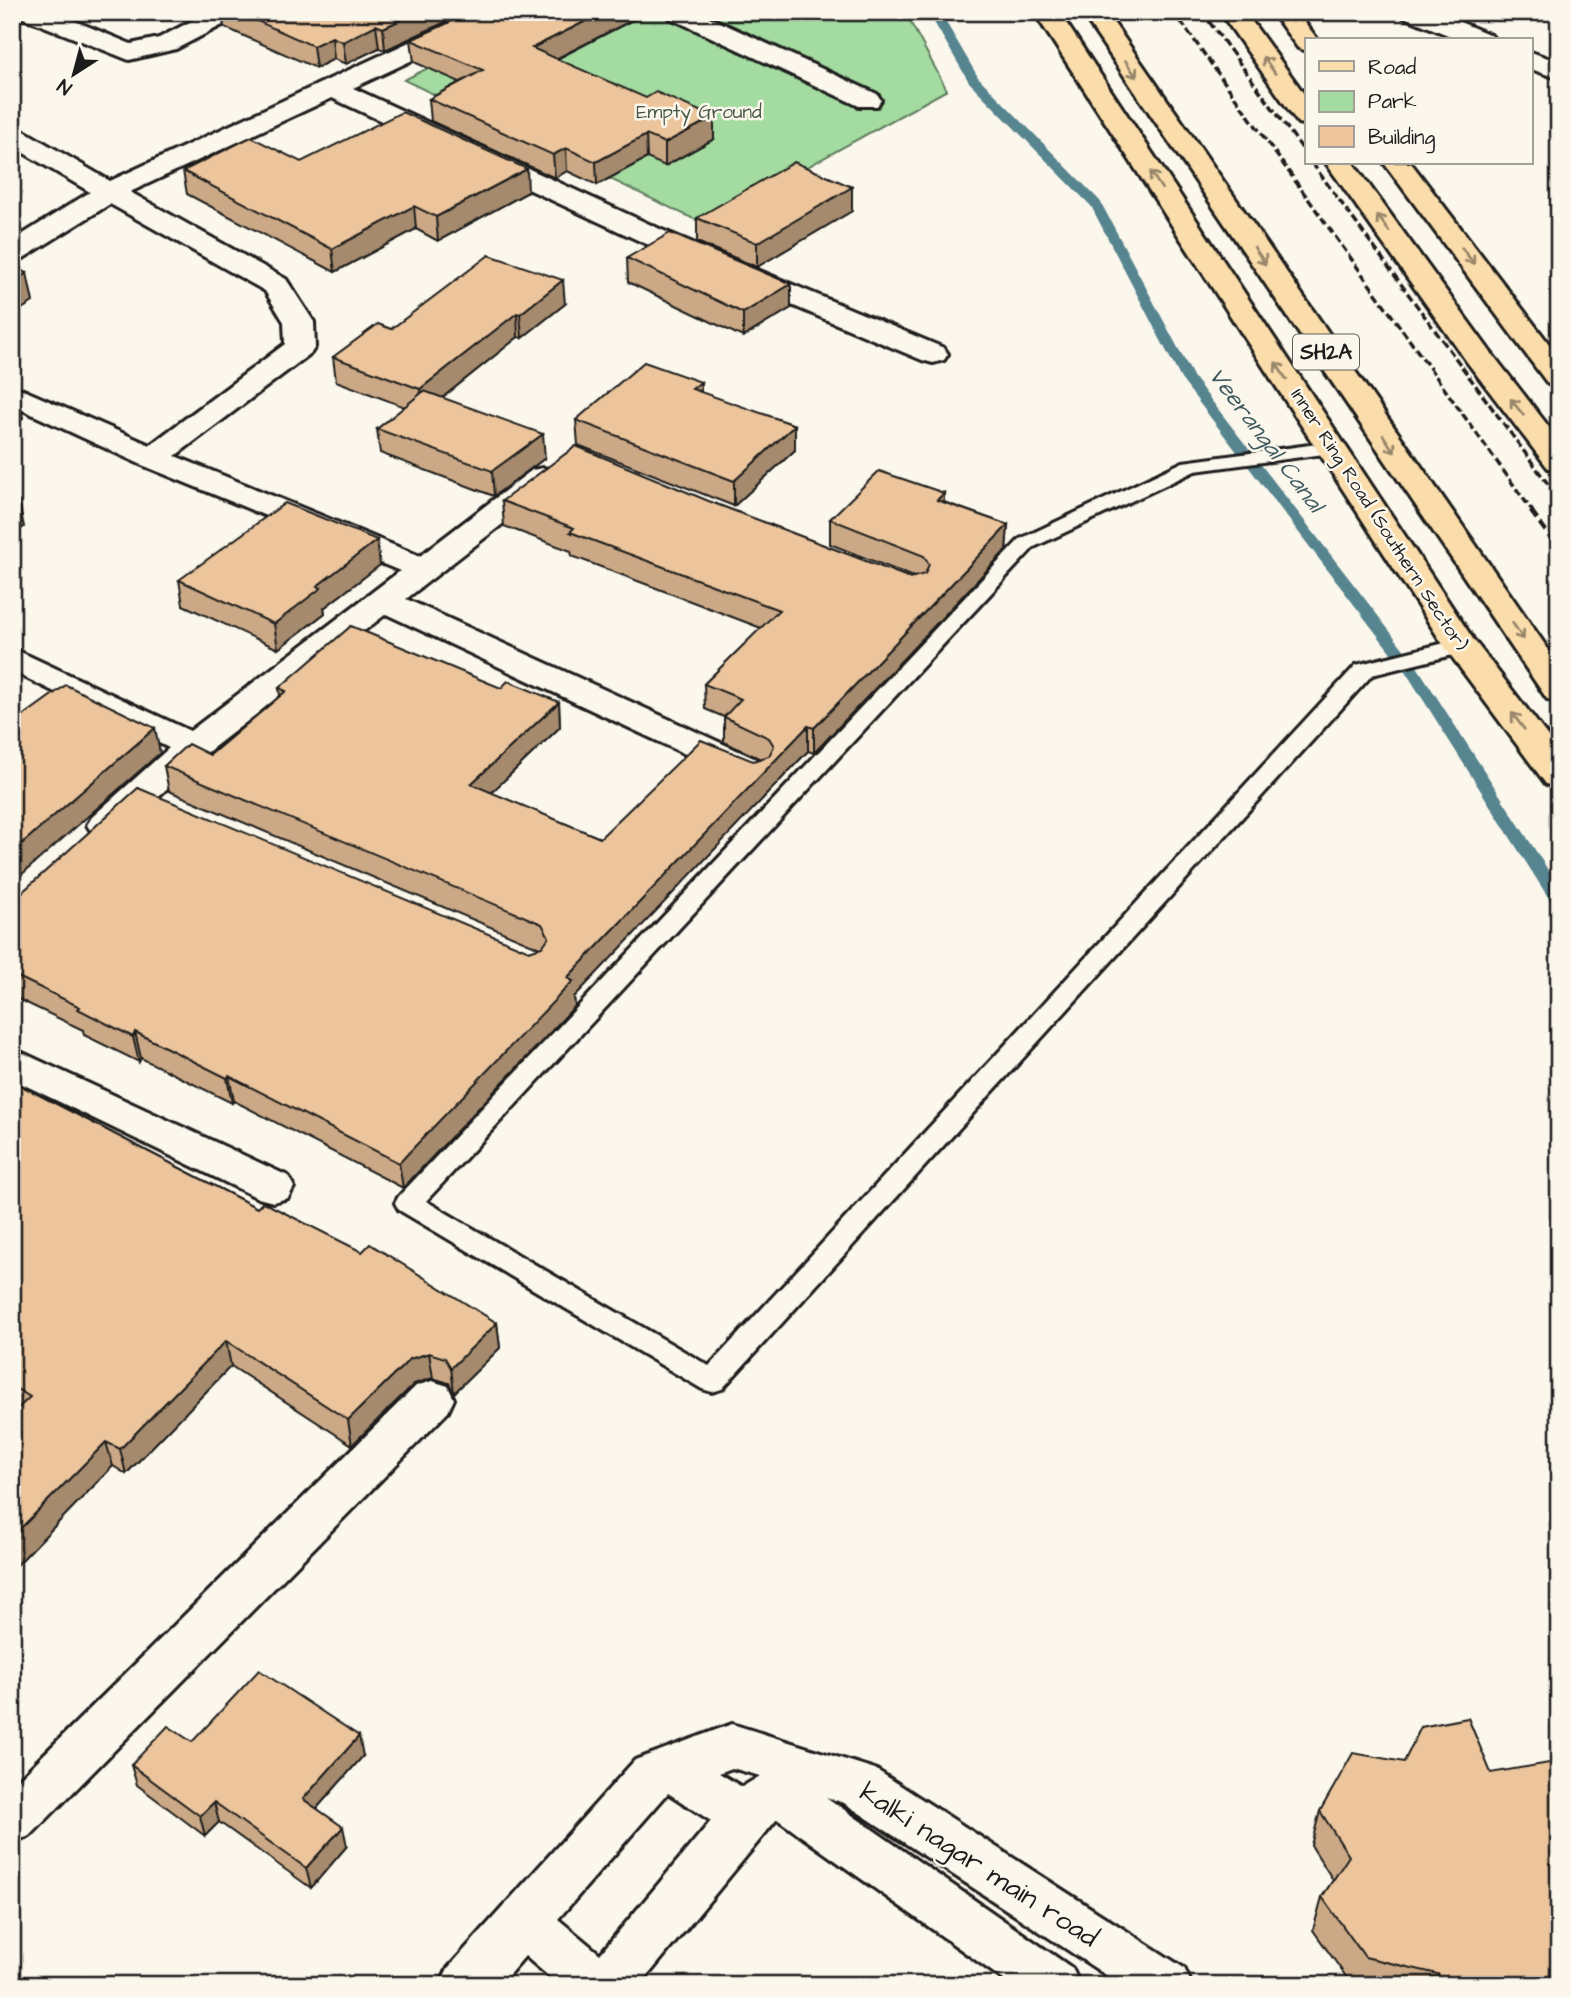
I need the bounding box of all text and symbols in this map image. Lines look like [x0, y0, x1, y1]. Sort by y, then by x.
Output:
north arrow [38, 38, 108, 108]
legend [1305, 38, 1532, 164]
text: Road [1368, 53, 1416, 82]
one-way arrow [1262, 56, 1276, 75]
one-way arrow [1124, 58, 1138, 78]
text: N [52, 72, 78, 101]
text: Park [1368, 87, 1417, 116]
park label: Empty Ground [636, 99, 762, 127]
text: Building [1368, 123, 1436, 154]
one-way arrow [1149, 171, 1163, 191]
one-way arrow [1376, 214, 1391, 233]
one-way arrow [1253, 246, 1267, 265]
one-way arrow [1460, 247, 1475, 265]
road number: SH2A [1293, 334, 1359, 370]
water label: Veerangal Canal [1199, 360, 1334, 523]
one-way arrow [1273, 361, 1287, 381]
street label: Inner Ring Road (Southern Sector) [1283, 383, 1474, 657]
one-way arrow [1510, 398, 1525, 417]
one-way arrow [1382, 433, 1396, 453]
one-way arrow [1511, 621, 1525, 640]
one-way arrow [1510, 712, 1525, 731]
street label: kalki nagar main road [852, 1773, 1106, 1958]

